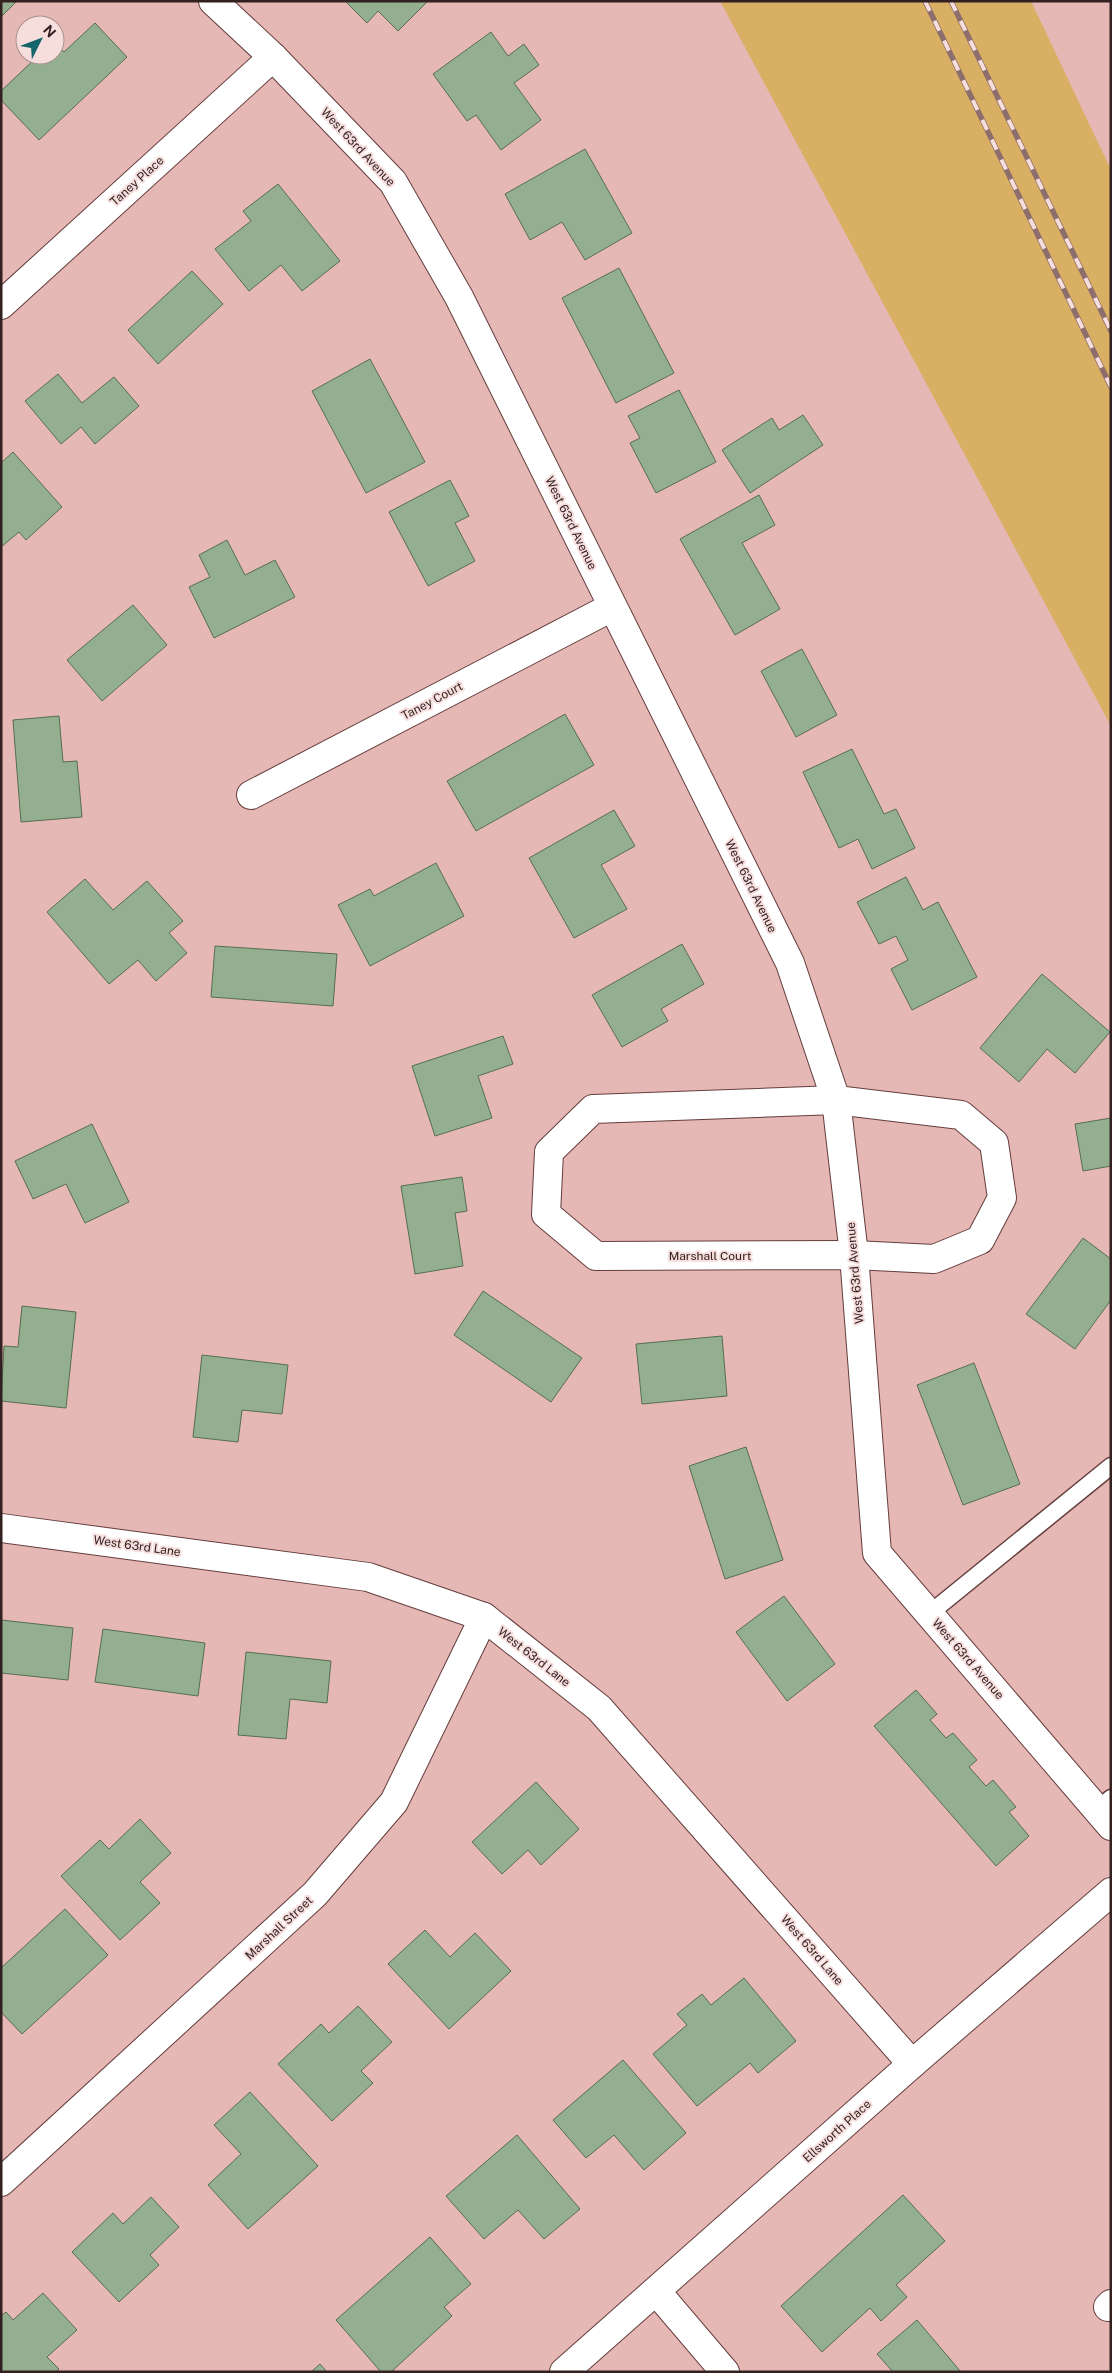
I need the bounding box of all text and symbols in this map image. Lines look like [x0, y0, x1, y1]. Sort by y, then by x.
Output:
north arrow [15, 15, 65, 65]
text: N [40, 22, 59, 41]
street label: West 63rd Avenue [318, 105, 398, 189]
street label: Taney Place [107, 153, 167, 209]
street label: West 63rd Avenue [542, 474, 600, 572]
street label: Taney Court [399, 679, 465, 723]
street label: West 63rd Avenue [722, 837, 780, 935]
street label: West 63rd Avenue [844, 1221, 866, 1324]
street label: Marshall Court [669, 1249, 752, 1263]
street label: West 63rd Lane [93, 1533, 182, 1559]
street label: West 63rd Avenue [929, 1616, 1007, 1702]
street label: West 63rd Lane [495, 1624, 573, 1690]
street label: Marshall Street [243, 1893, 316, 1963]
street label: West 63rd Lane [778, 1912, 846, 1988]
street label: Ellsworth Place [800, 2097, 874, 2165]

